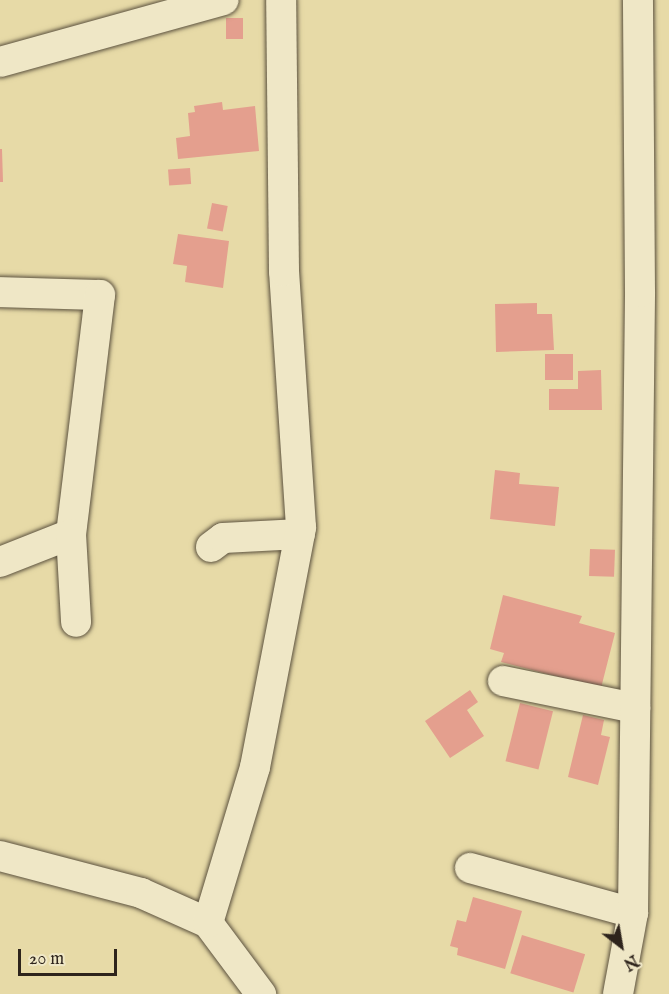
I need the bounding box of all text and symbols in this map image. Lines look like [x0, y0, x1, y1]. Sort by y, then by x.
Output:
north arrow [591, 916, 651, 976]
scale bar [21, 937, 120, 975]
text: 20 m [29, 948, 64, 971]
text: N [619, 949, 641, 974]

